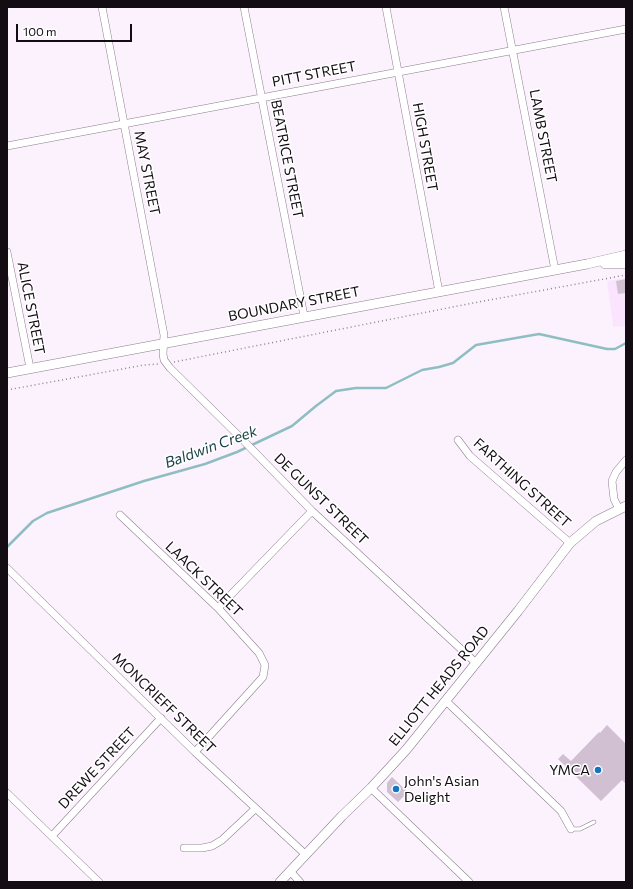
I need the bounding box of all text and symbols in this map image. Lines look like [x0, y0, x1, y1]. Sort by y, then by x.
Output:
scale bar [18, 16, 134, 42]
text: 100 m [23, 24, 57, 38]
street label: PITT STREET [271, 58, 357, 90]
street label: LAMB STREET [526, 88, 560, 184]
street label: BEATRICE STREET [267, 98, 307, 220]
street label: HIGH STREET [409, 101, 441, 193]
street label: MAY STREET [131, 129, 163, 217]
street label: ALICE STREET [14, 260, 48, 356]
street label: BOUNDARY STREET [227, 283, 361, 325]
water label: Baldwin Creek [162, 422, 260, 472]
street label: FARTHING STREET [470, 435, 574, 531]
street label: DE GUNST STREET [271, 450, 371, 548]
street label: LAACK STREET [162, 538, 246, 620]
street label: ELLIOTT HEADS ROAD [385, 623, 493, 749]
street label: MONCRIEFF STREET [109, 649, 219, 757]
street label: DREWE STREET [55, 724, 139, 812]
place label: YMCA [549, 762, 590, 778]
marker: YMCA [593, 765, 603, 775]
place label: John's Asian Delight [404, 773, 479, 806]
marker: John's Asian Delight [391, 784, 401, 794]

